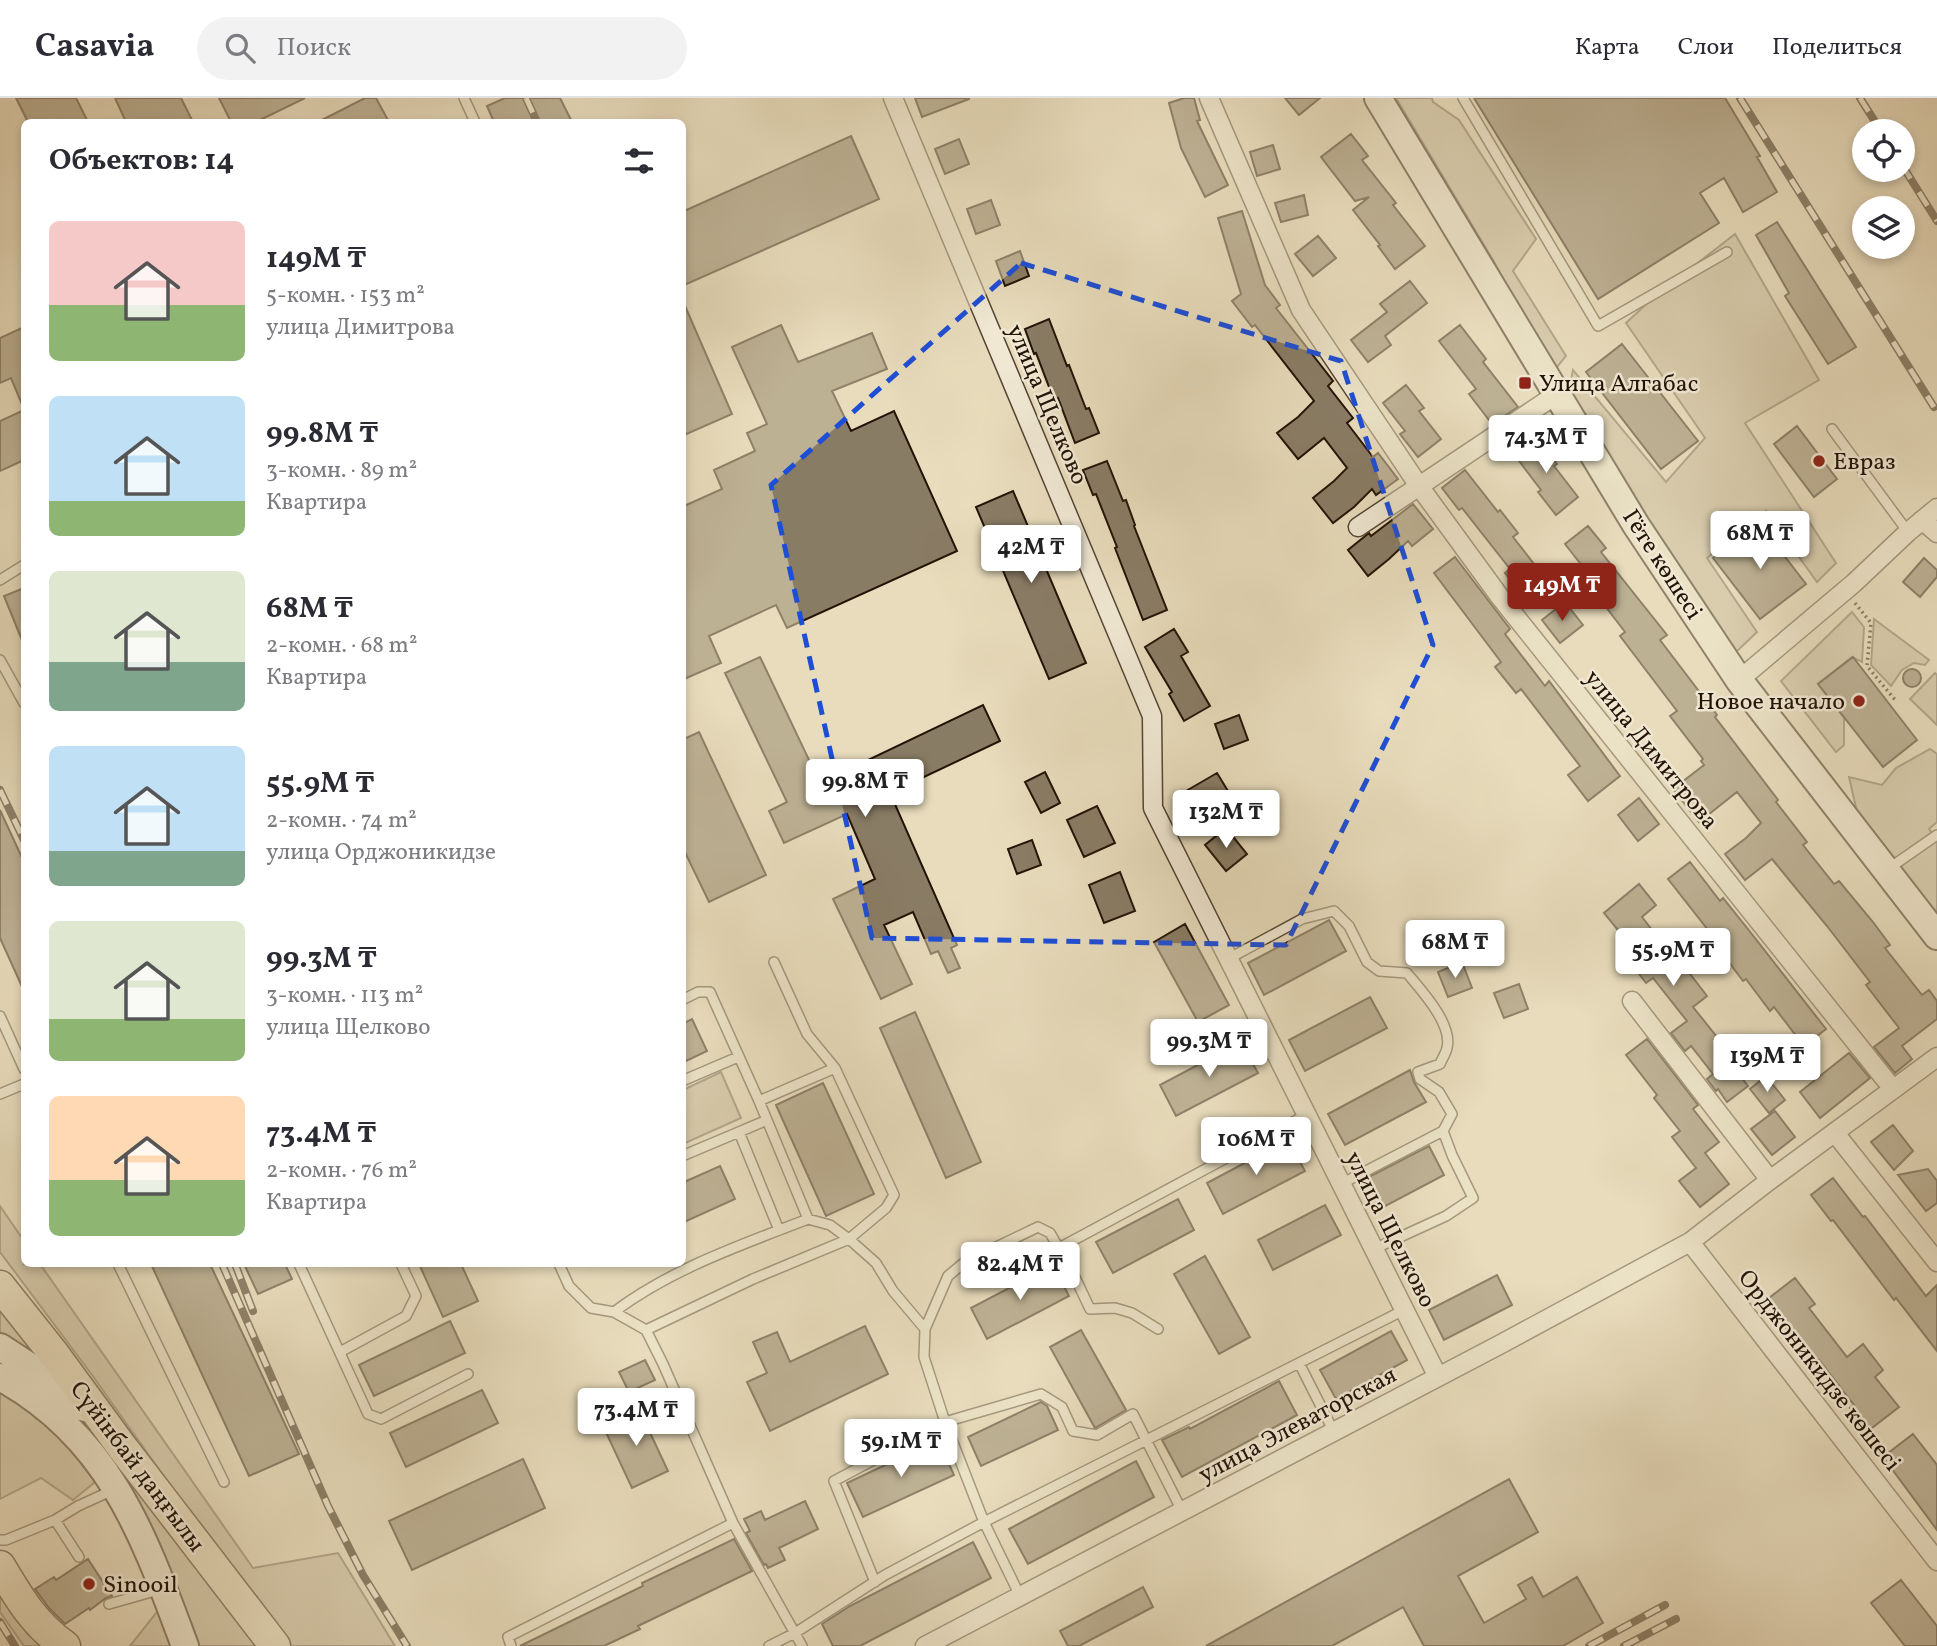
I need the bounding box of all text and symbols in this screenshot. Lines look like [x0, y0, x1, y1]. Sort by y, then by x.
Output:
search box [197, 17, 687, 80]
text: Casavia [35, 25, 155, 71]
icon: search [221, 29, 259, 67]
text: Поиск [277, 30, 351, 66]
text: Карта [1575, 31, 1640, 65]
text: Слои [1678, 31, 1734, 65]
text: Поделиться [1772, 31, 1902, 65]
map controls [1852, 119, 1915, 259]
button: locate [1852, 119, 1915, 182]
text: Объектов: 14 [49, 140, 234, 182]
icon: filters [620, 142, 658, 180]
button: layers [1852, 196, 1915, 259]
text: 149M ₸ [266, 238, 367, 280]
icon: home [105, 249, 189, 333]
text: 5-комн. · 153 m² [266, 280, 425, 312]
text: улица Димитрова [266, 312, 455, 344]
street label: улица Щелково [997, 319, 1095, 490]
place label: Улица Алгабас [1539, 368, 1698, 402]
marker: Улица Алгабас [1517, 375, 1533, 391]
text: 99.8M ₸ [266, 413, 379, 455]
pin: 74.3M ₸ [1481, 416, 1611, 475]
text: 74.3M ₸ [1505, 422, 1587, 454]
icon: home [105, 424, 189, 508]
place label: Евраз [1833, 446, 1896, 480]
marker: Евраз [1811, 453, 1827, 469]
text: 3-комн. · 89 m² [266, 455, 417, 487]
text: Квартира [266, 487, 367, 519]
street label: Гёте көшесі [1613, 503, 1710, 627]
pin: 68M ₸ [1711, 512, 1809, 571]
text: 68M ₸ [1726, 518, 1794, 550]
pin: 42M ₸ [982, 526, 1080, 585]
text: 42M ₸ [997, 532, 1065, 564]
pin: 149M ₸ [1505, 564, 1619, 623]
text: 149M ₸ [1523, 570, 1601, 602]
text: 68M ₸ [266, 588, 353, 630]
icon: home [105, 599, 189, 683]
text: 2-комн. · 68 m² [266, 630, 417, 662]
text: Квартира [266, 662, 367, 694]
street label: улица Димитрова [1575, 663, 1726, 838]
place label: Новое начало [1697, 686, 1845, 720]
marker: Новое начало [1851, 693, 1867, 709]
pin: 99.8M ₸ [800, 760, 930, 819]
text: 55.9M ₸ [266, 763, 375, 805]
text: 99.8M ₸ [822, 766, 908, 798]
icon: home [105, 774, 189, 858]
pin: 132M ₸ [1169, 790, 1283, 850]
text: 132M ₸ [1189, 797, 1263, 829]
text: 2-комн. · 74 m² [266, 805, 417, 837]
text: улица Орджоникидзе [266, 837, 496, 869]
pin: 68M ₸ [1406, 920, 1504, 980]
text: 68M ₸ [1421, 927, 1489, 959]
pin: 55.9M ₸ [1608, 928, 1738, 988]
text: 55.9M ₸ [1631, 935, 1715, 967]
text: 99.3M ₸ [266, 938, 377, 980]
icon: home [105, 949, 189, 1033]
text: 3-комн. · 113 m² [266, 980, 423, 1012]
text: улица Щелково [266, 1012, 430, 1044]
pin: 99.3M ₸ [1144, 1020, 1274, 1079]
text: 99.3M ₸ [1166, 1026, 1252, 1058]
pin: 139M ₸ [1710, 1034, 1824, 1094]
text: 139M ₸ [1729, 1041, 1805, 1073]
text: 73.4M ₸ [266, 1113, 377, 1155]
pin: 106M ₸ [1199, 1118, 1313, 1177]
icon: home [105, 1124, 189, 1208]
text: 106M ₸ [1217, 1124, 1295, 1156]
street label: улица Щелково [1335, 1146, 1443, 1314]
text: 2-комн. · 76 m² [266, 1155, 417, 1187]
text: Квартира [266, 1187, 367, 1219]
pin: 82.4M ₸ [955, 1242, 1085, 1302]
text: 82.4M ₸ [977, 1249, 1063, 1281]
street label: Орджоникидзе көшесі [1729, 1263, 1908, 1479]
street label: улица Элеваторская [1193, 1359, 1403, 1493]
street label: Сүйінбай даңғылы [61, 1375, 212, 1560]
pin: 73.4M ₸ [571, 1388, 701, 1448]
text: 73.4M ₸ [594, 1395, 678, 1427]
pin: 59.1M ₸ [836, 1420, 966, 1479]
text: 59.1M ₸ [860, 1426, 942, 1458]
place label: Sinooil [103, 1569, 178, 1603]
marker: Sinooil [81, 1576, 97, 1592]

